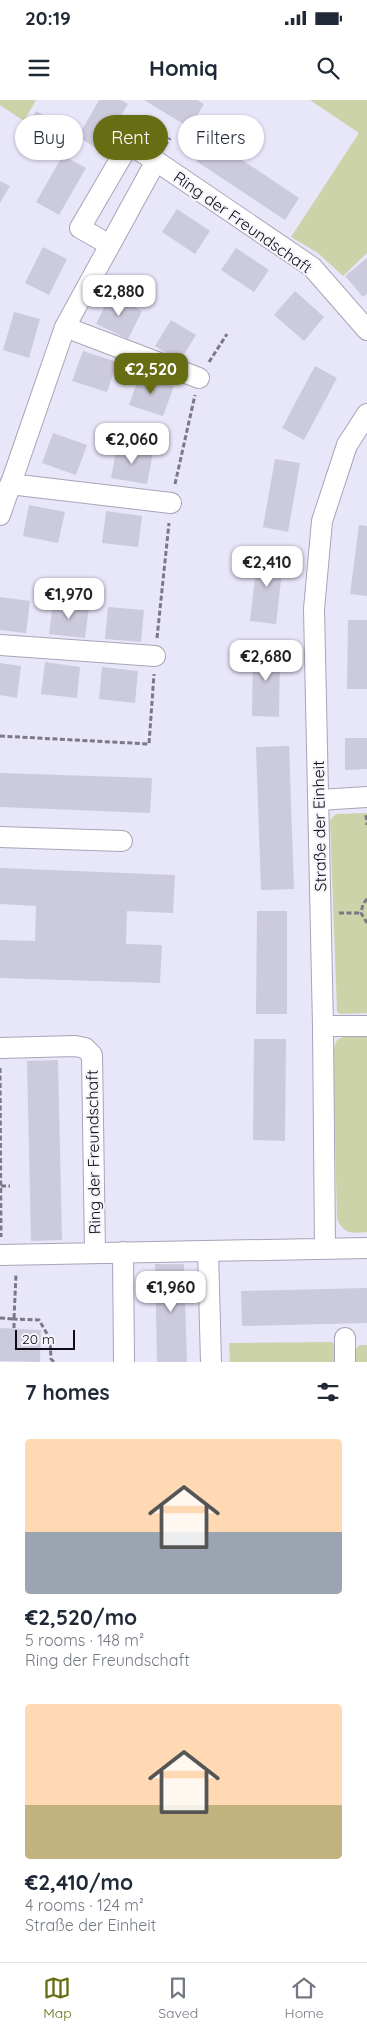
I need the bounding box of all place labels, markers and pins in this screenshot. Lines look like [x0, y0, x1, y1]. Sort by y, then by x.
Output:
pin: €2,880 [78, 274, 160, 317]
pin: €2,520 [110, 352, 192, 395]
pin: €2,060 [91, 422, 173, 465]
pin: €2,410 [226, 546, 308, 588]
pin: €1,970 [28, 578, 110, 620]
pin: €2,680 [225, 640, 307, 682]
pin: €1,960 [130, 1270, 212, 1313]

